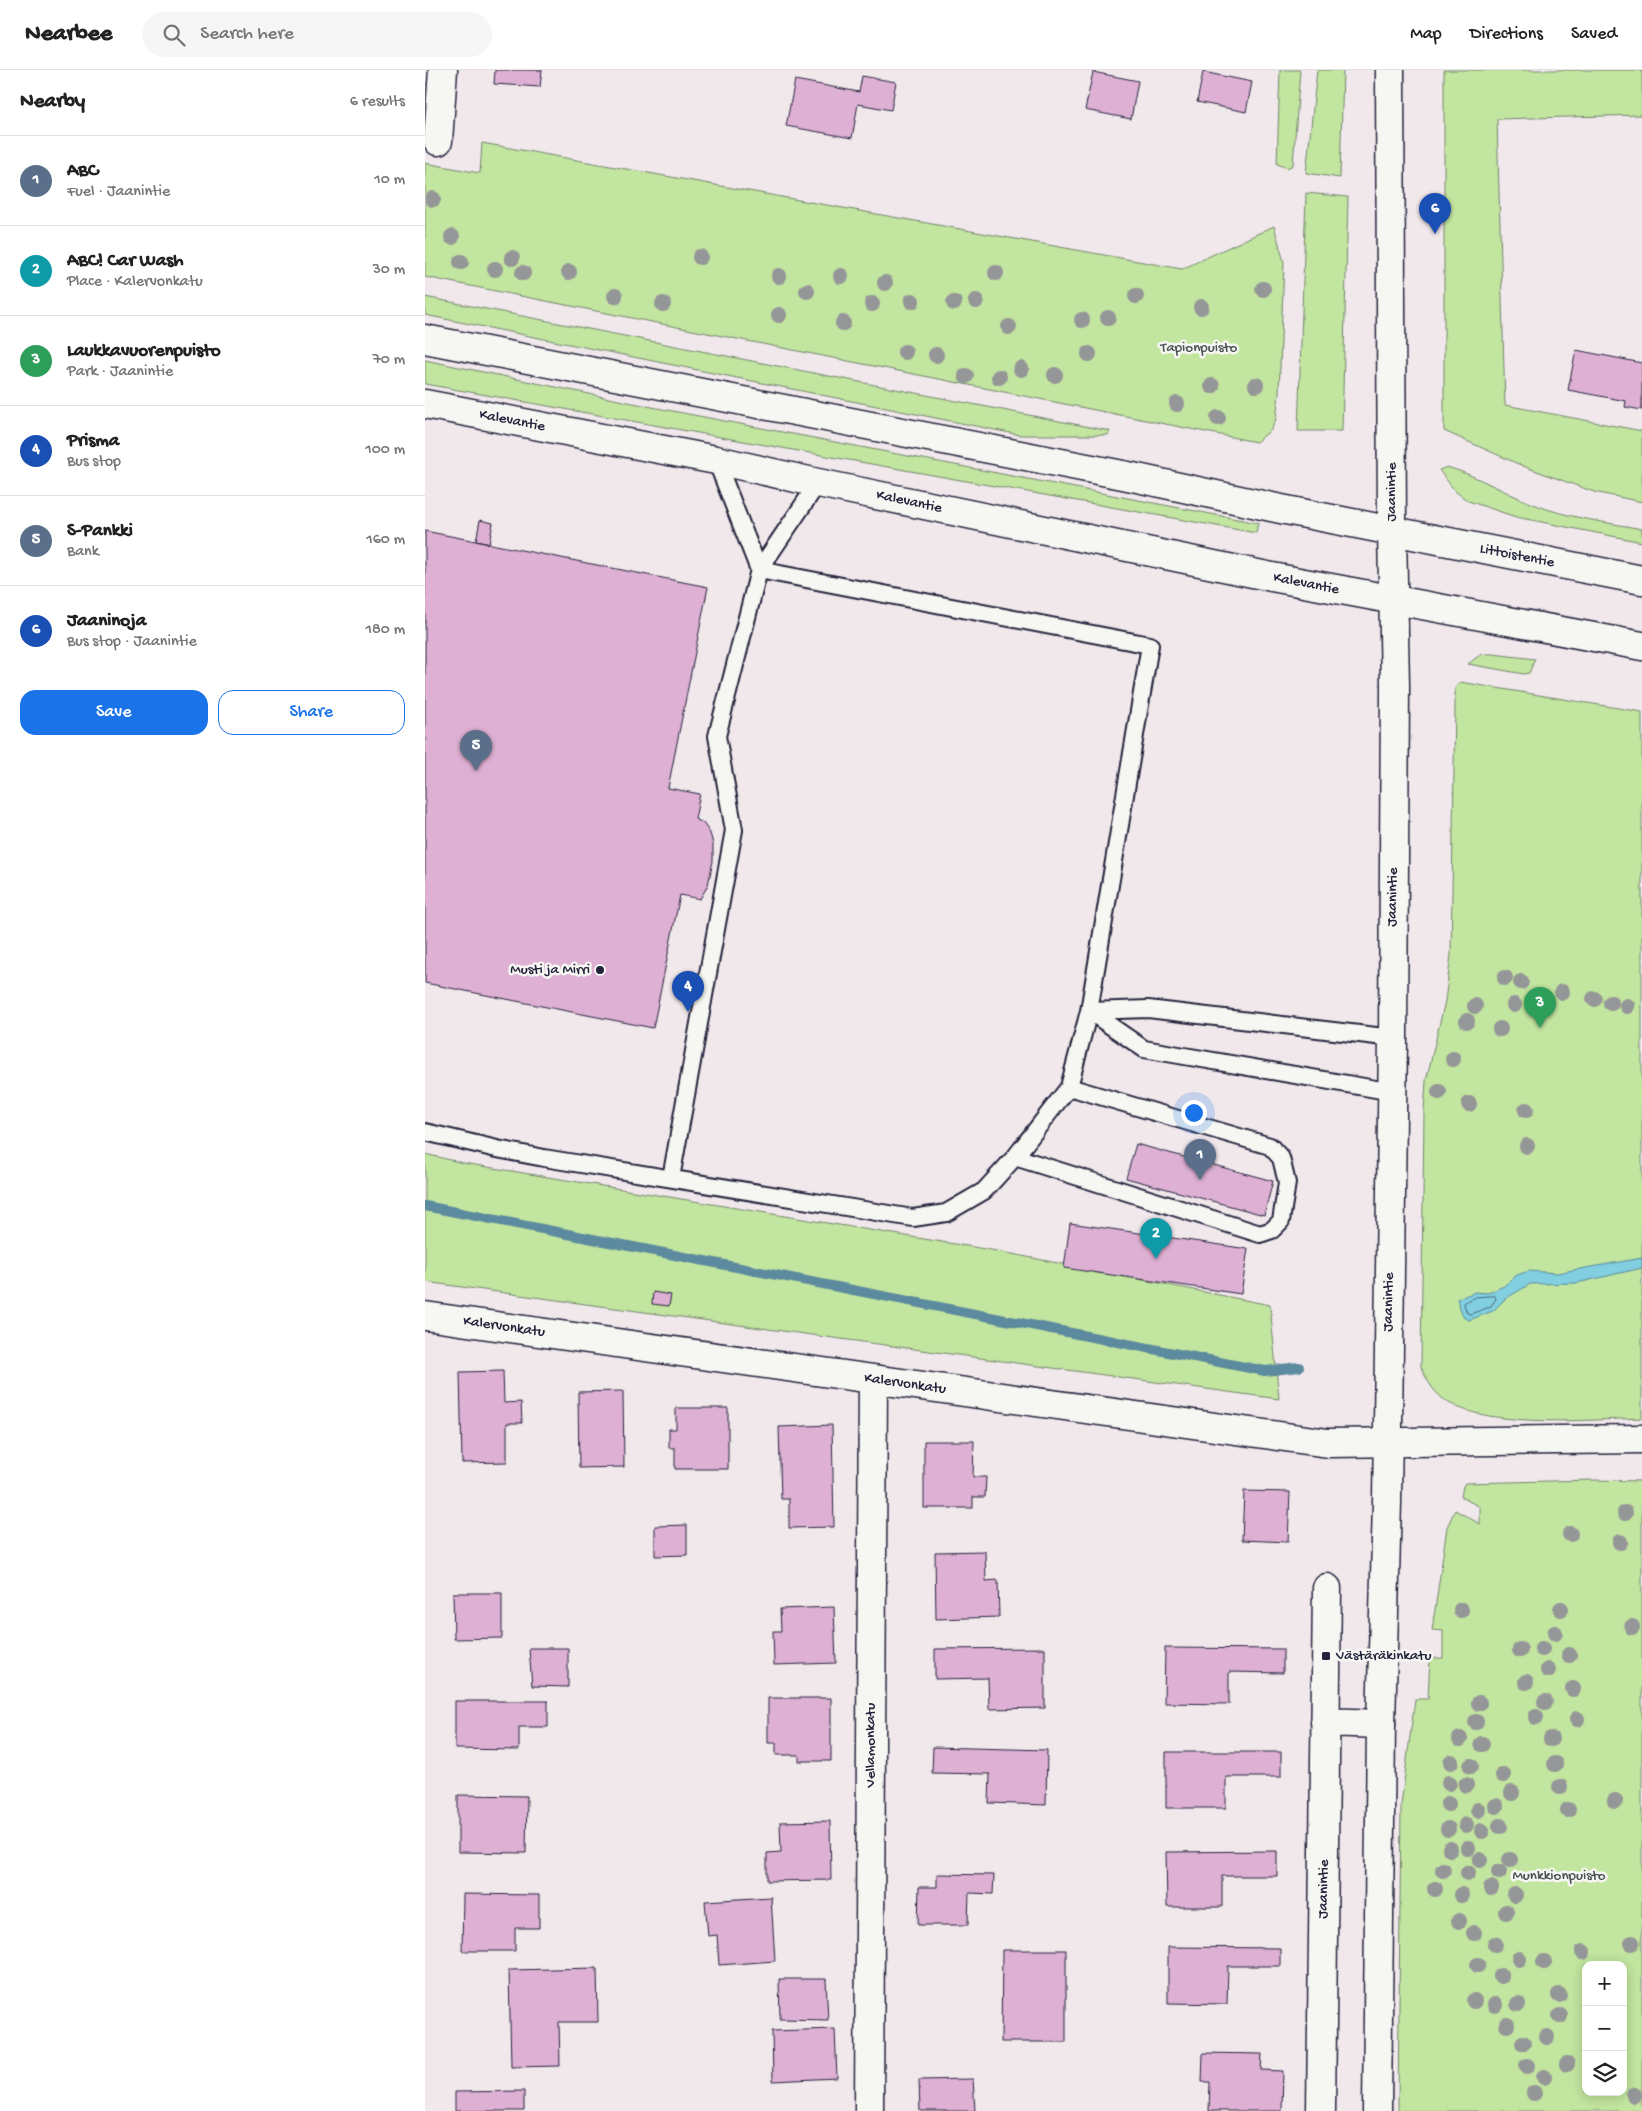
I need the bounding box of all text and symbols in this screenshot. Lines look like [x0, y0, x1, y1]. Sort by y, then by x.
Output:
search box [142, 12, 492, 57]
text: Nearbee [25, 20, 112, 49]
icon: search [160, 21, 188, 49]
text: Search here [200, 23, 294, 46]
text: Map [1410, 24, 1442, 45]
text: Directions [1470, 24, 1543, 45]
text: Saved [1571, 24, 1617, 45]
text: Nearby [20, 90, 85, 115]
text: 6 results [350, 93, 405, 112]
text: ABC [67, 160, 98, 183]
text: 1 [33, 171, 39, 190]
text: 10 m [374, 171, 405, 190]
text: Fuel · Jaanintie [67, 183, 170, 202]
pin: 6 [1419, 193, 1451, 234]
text: ABC! Car Wash [67, 250, 184, 273]
text: 2 [32, 261, 40, 280]
text: 30 m [372, 261, 405, 280]
text: Place · Kalervonkatu [67, 273, 203, 292]
park label: Tapionpuisto [1160, 339, 1238, 357]
text: Laukkavuorenpuisto [67, 340, 221, 363]
text: 3 [32, 351, 40, 370]
text: 70 m [372, 351, 405, 370]
text: Park · Jaanintie [67, 363, 173, 382]
street label: Kalevantie [477, 406, 547, 436]
text: Prisma [67, 430, 119, 453]
text: 4 [32, 441, 40, 460]
text: 100 m [365, 441, 405, 460]
text: Bus stop [67, 453, 121, 472]
street label: Jaanintie [1383, 462, 1401, 522]
street label: Kalevantie [874, 486, 944, 518]
text: S-Pankki [67, 520, 133, 543]
text: 5 [32, 531, 40, 550]
text: 160 m [366, 531, 405, 550]
street label: Littoistentie [1478, 540, 1556, 572]
text: Bank [67, 543, 99, 562]
street label: Kalevantie [1271, 569, 1341, 599]
text: Jaaninoja [67, 610, 146, 633]
text: 6 [32, 621, 40, 640]
text: 180 m [366, 621, 405, 640]
text: Bus stop · Jaanintie [67, 633, 197, 652]
button: Save [20, 690, 208, 735]
button: Share [218, 690, 405, 735]
pin: 5 [460, 730, 492, 771]
street label: Jaanintie [1383, 867, 1403, 927]
place label: Musti ja Mirri [510, 961, 590, 979]
marker: Musti ja Mirri [594, 964, 606, 976]
pin: 4 [672, 971, 704, 1012]
pin: 3 [1524, 987, 1556, 1028]
your location [1181, 1100, 1207, 1126]
pin: 1 [1184, 1139, 1216, 1180]
pin: 2 [1140, 1218, 1172, 1259]
street label: Jaanintie [1379, 1272, 1399, 1332]
street label: Kalervonkatu [462, 1312, 546, 1342]
street label: Kalervonkatu [863, 1369, 947, 1399]
place label: Västäräkinkatu [1335, 1647, 1432, 1665]
marker: Västäräkinkatu [1320, 1650, 1332, 1662]
street label: Vellamonkatu [862, 1703, 880, 1788]
street label: Jaanintie [1314, 1859, 1334, 1919]
park label: Munkkionpuisto [1512, 1867, 1606, 1885]
map controls [1582, 1961, 1627, 2096]
button: + [1582, 1961, 1627, 2006]
button: − [1582, 2006, 1627, 2051]
button: layers [1582, 2051, 1627, 2096]

